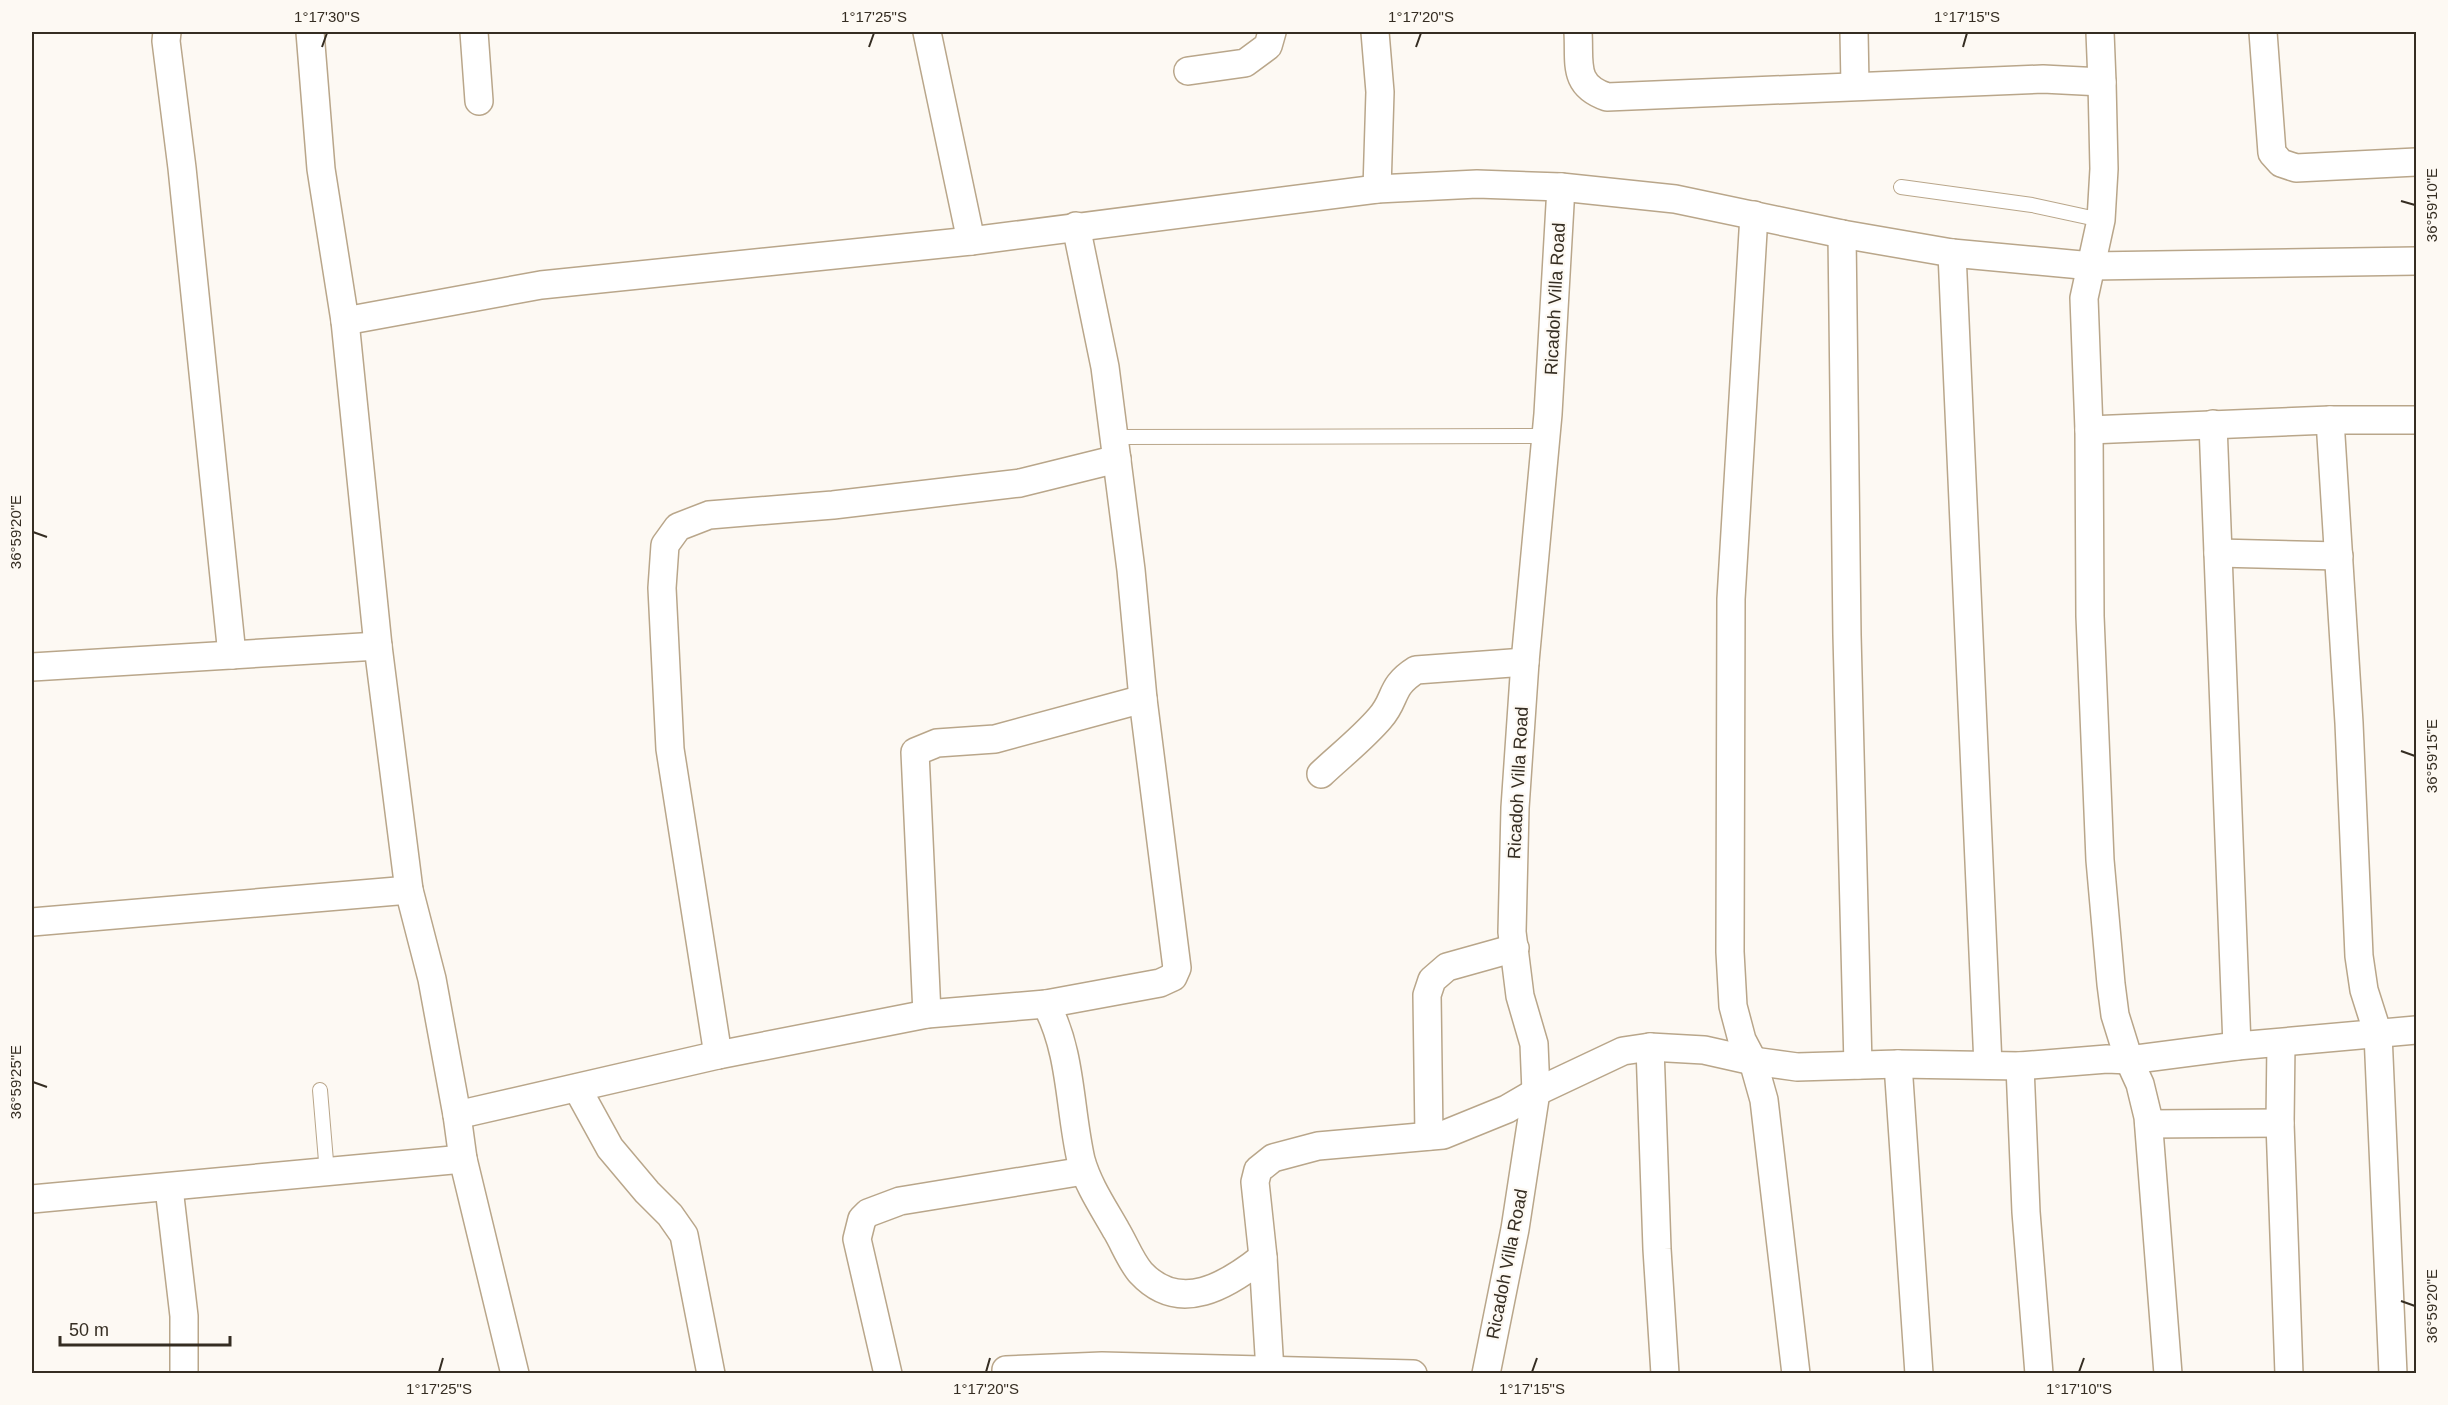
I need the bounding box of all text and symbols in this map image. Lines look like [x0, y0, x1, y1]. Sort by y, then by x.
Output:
text: 1°17'30"S [294, 8, 360, 25]
text: 1°17'25"S [841, 8, 907, 25]
text: 1°17'20"S [1388, 8, 1454, 25]
text: 1°17'15"S [1934, 8, 2000, 25]
text: 36°59'10"E [2423, 168, 2440, 242]
street label: Ricadoh Villa Road [1541, 222, 1569, 376]
text: 36°59'20"E [7, 495, 24, 569]
street label: Ricadoh Villa Road [1504, 706, 1532, 860]
text: 36°59'15"E [2423, 719, 2440, 793]
text: 36°59'25"E [7, 1045, 24, 1119]
street label: Ricadoh Villa Road [1483, 1187, 1531, 1341]
text: 36°59'20"E [2423, 1269, 2440, 1343]
scale bar [60, 1309, 230, 1347]
text: 50 m [69, 1320, 109, 1340]
text: 1°17'25"S [406, 1380, 472, 1397]
text: 1°17'20"S [953, 1380, 1019, 1397]
text: 1°17'15"S [1499, 1380, 1565, 1397]
text: 1°17'10"S [2046, 1380, 2112, 1397]

